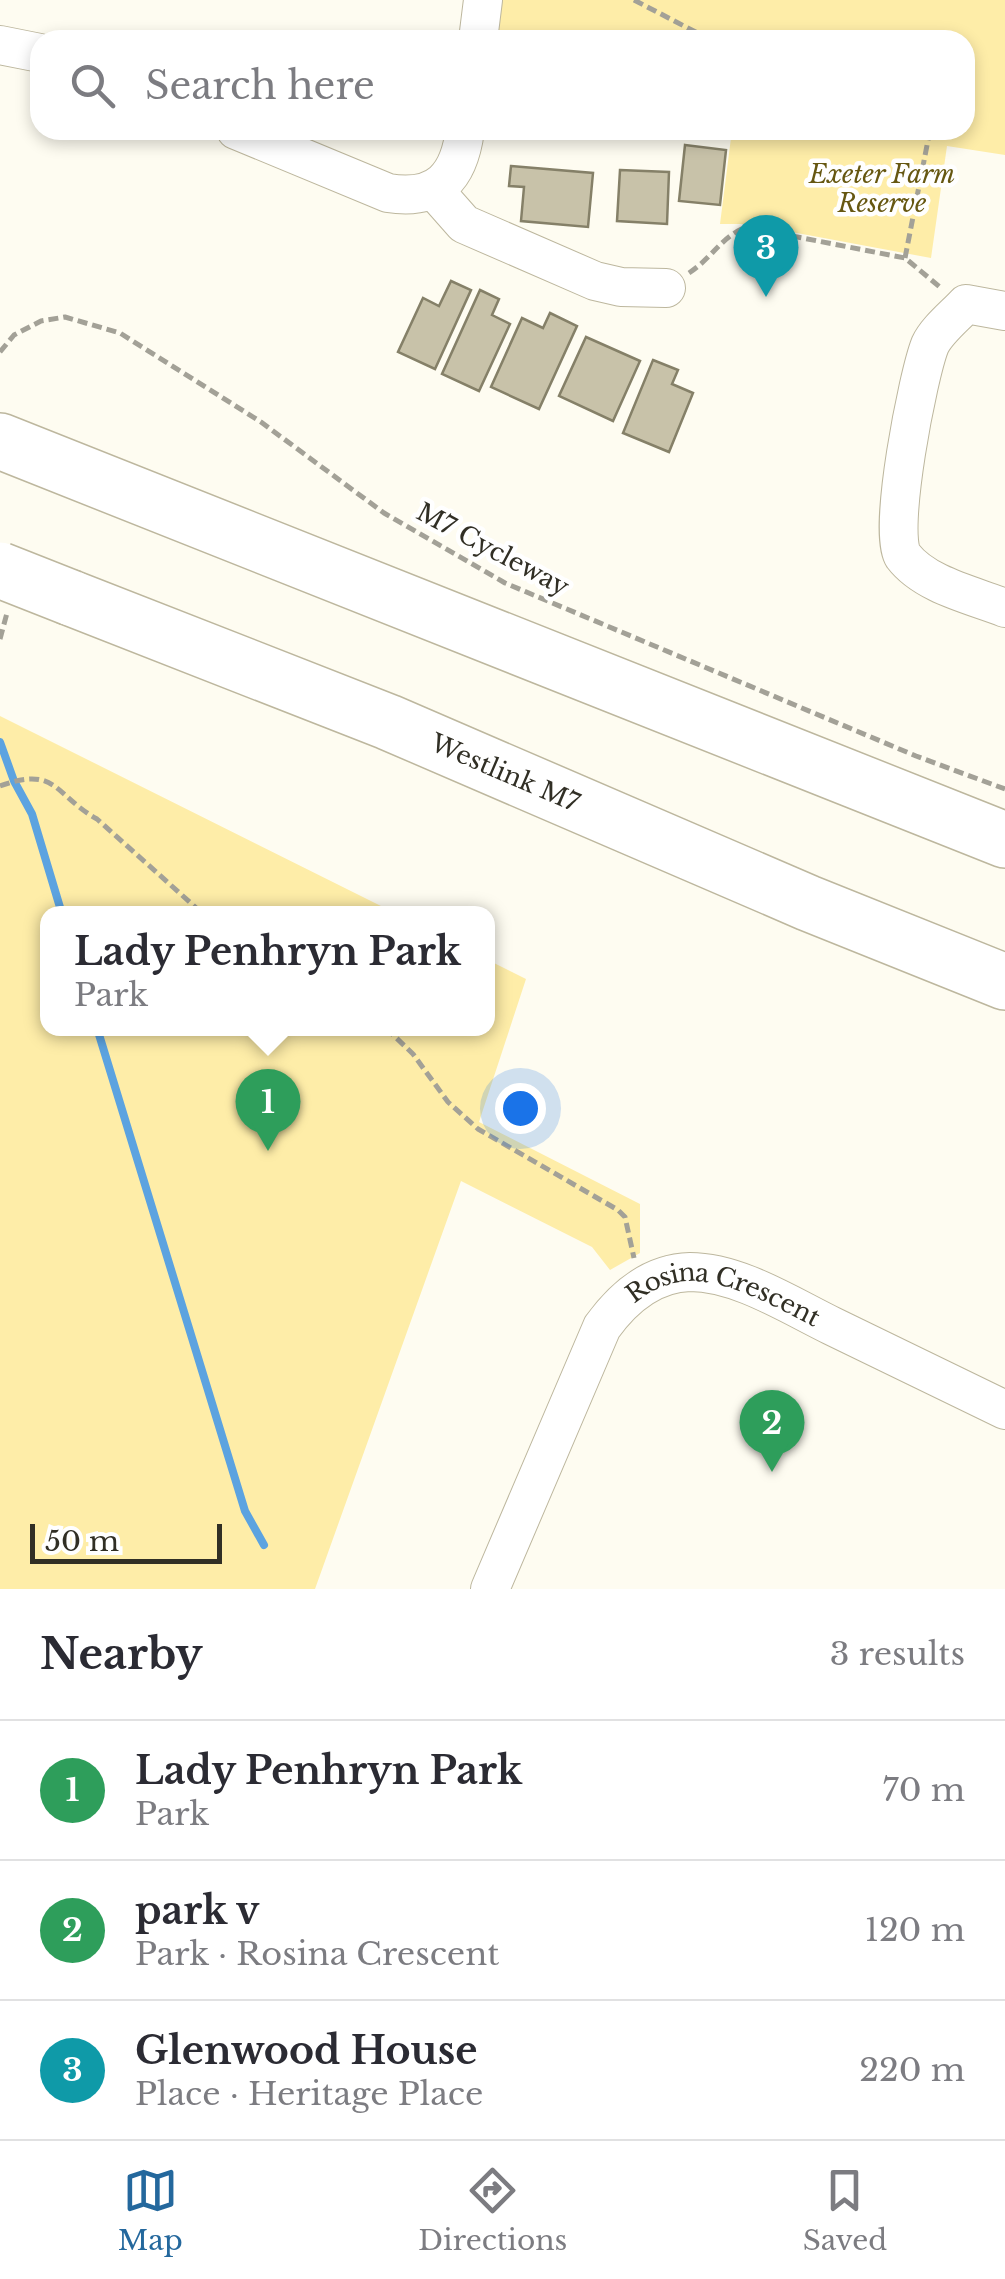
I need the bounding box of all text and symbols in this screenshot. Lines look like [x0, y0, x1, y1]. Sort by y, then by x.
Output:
search box [30, 30, 975, 140]
icon: search [65, 58, 120, 113]
text: Search here [145, 62, 375, 109]
park label: Exeter Farm Reserve [808, 159, 955, 219]
pin: 3 [734, 214, 798, 297]
street label: M7 Cycleway [411, 496, 574, 603]
street label: Westlink M7 [425, 727, 584, 819]
popup [40, 906, 495, 1036]
text: Lady Penhryn Park [74, 928, 461, 975]
text: Park [74, 975, 148, 1015]
pin: 1 [236, 1068, 300, 1151]
your location [495, 1083, 546, 1134]
street label: Rosina Crescent [620, 1257, 826, 1334]
pin: 2 [740, 1390, 804, 1472]
scale bar [30, 1519, 222, 1564]
text: 50 m [45, 1524, 119, 1559]
text: Nearby [40, 1628, 203, 1680]
text: 3 results [830, 1634, 965, 1674]
text: Lady Penhryn Park [135, 1747, 522, 1794]
text: 1 [66, 1770, 79, 1810]
text: 70 m [883, 1770, 965, 1810]
text: Park [135, 1794, 209, 1834]
text: park v [135, 1887, 260, 1934]
text: 2 [62, 1910, 83, 1950]
text: 120 m [865, 1910, 965, 1950]
text: Park · Rosina Crescent [135, 1934, 499, 1974]
text: Glenwood House [135, 2027, 477, 2074]
text: 3 [62, 2050, 83, 2090]
text: 220 m [859, 2050, 965, 2090]
text: Place · Heritage Place [135, 2074, 483, 2114]
tab: Map [118, 2163, 183, 2258]
tab: Directions [418, 2163, 567, 2258]
tab: Saved [803, 2163, 887, 2258]

